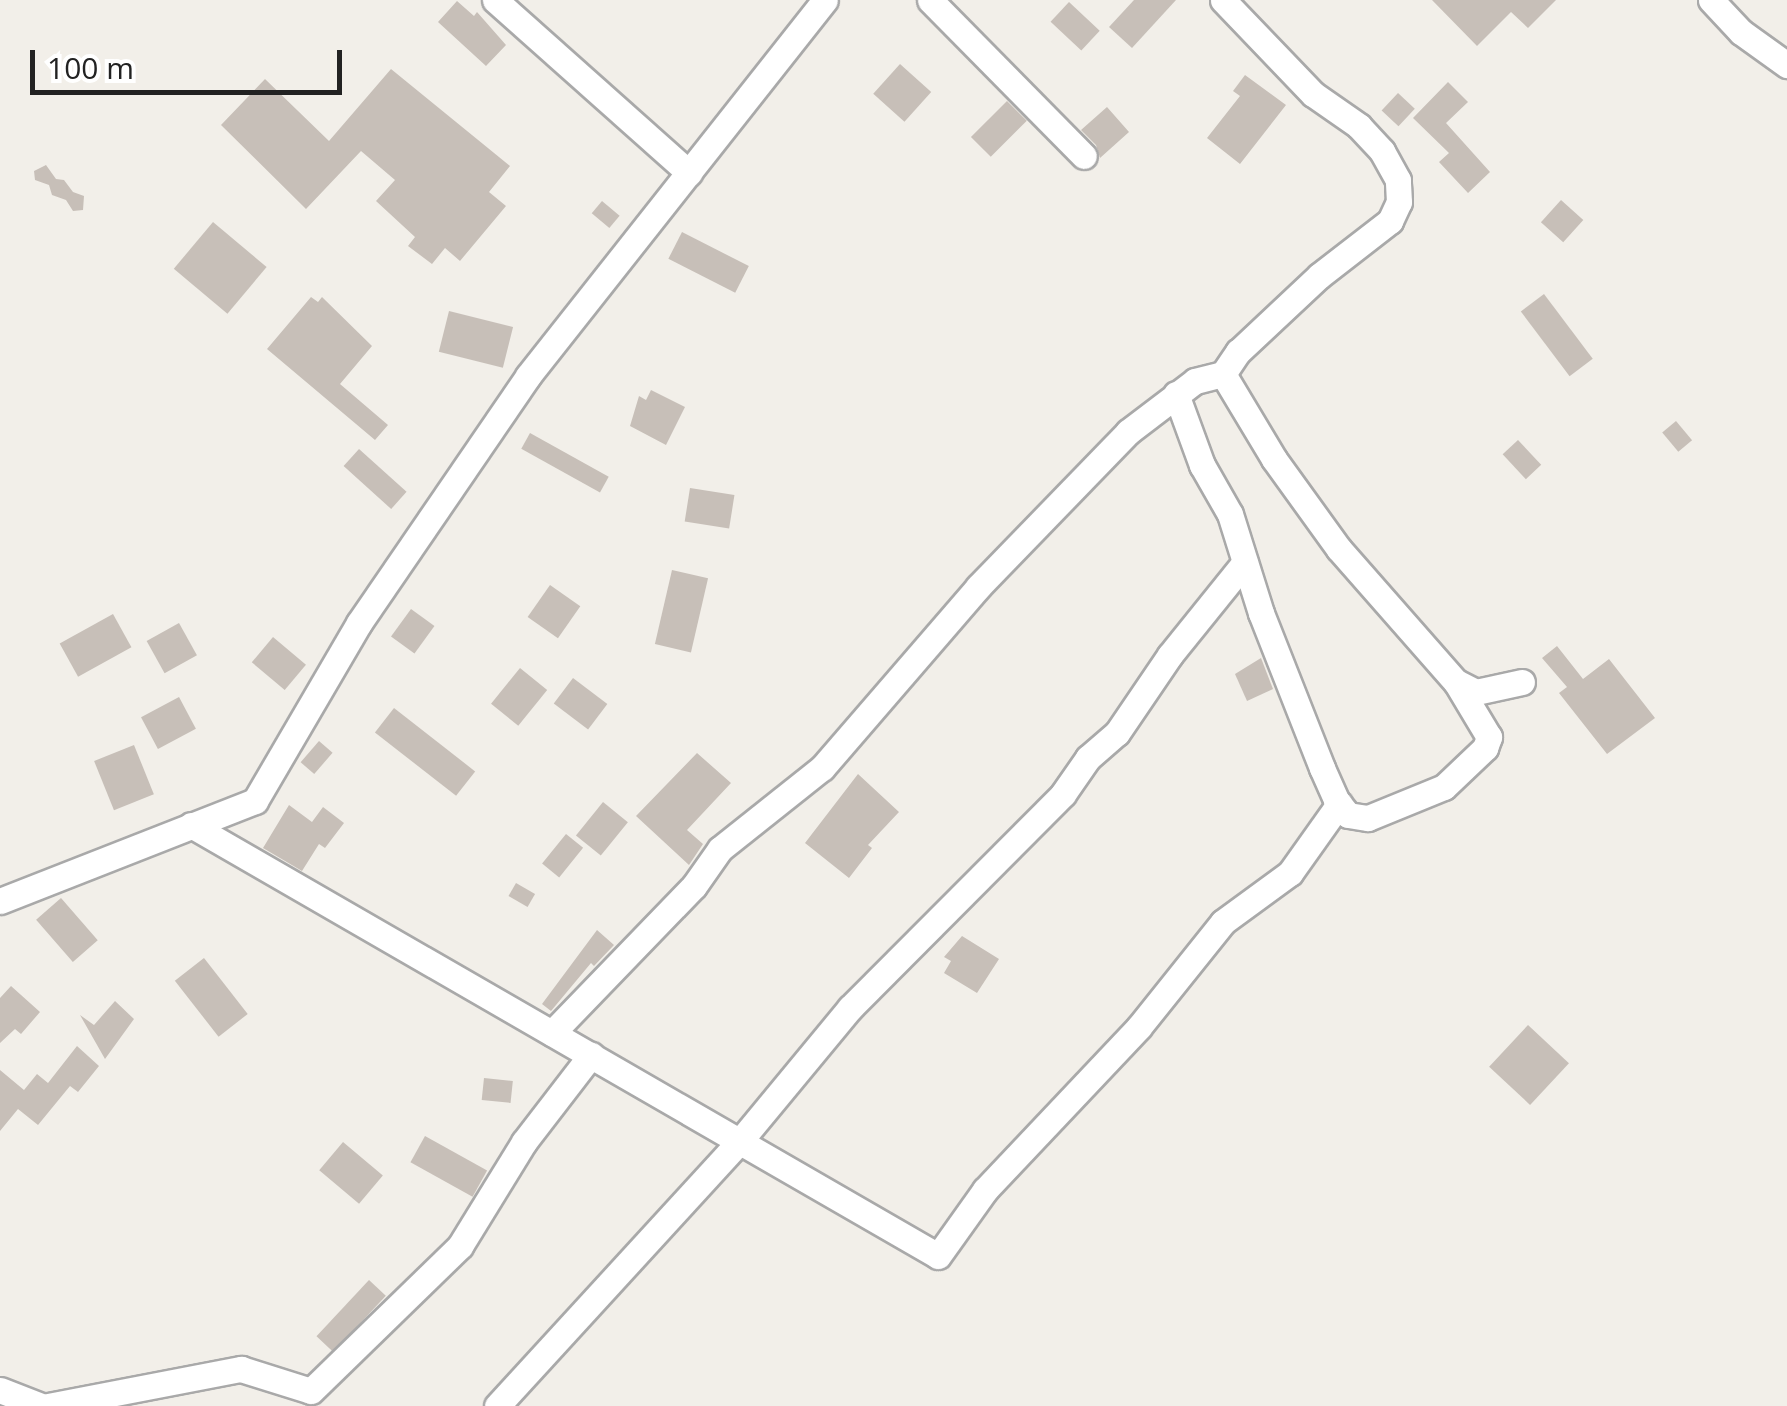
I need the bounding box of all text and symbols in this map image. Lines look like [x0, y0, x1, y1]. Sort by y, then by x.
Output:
scale bar [35, 30, 348, 92]
text: 100 m [47, 47, 134, 88]

